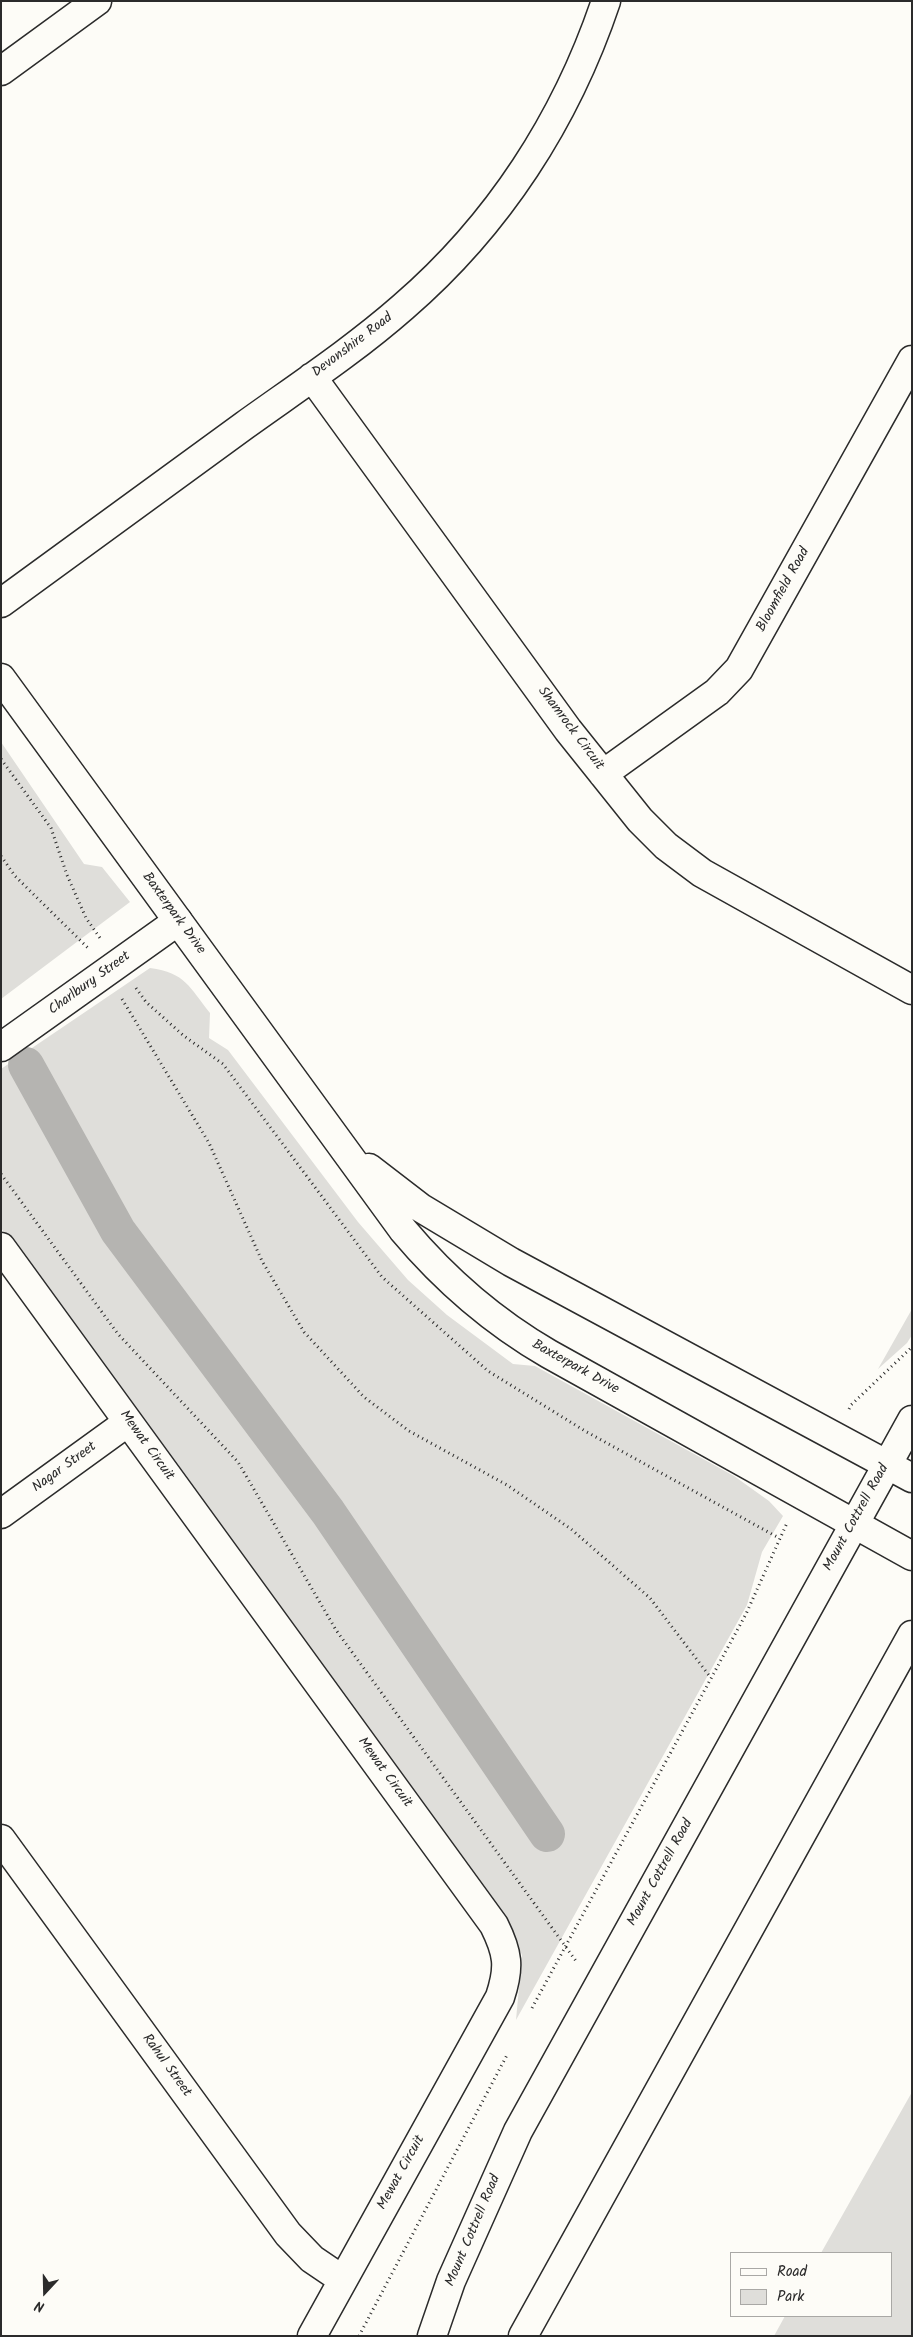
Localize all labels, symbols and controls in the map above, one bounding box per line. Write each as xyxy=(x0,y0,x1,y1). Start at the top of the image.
street label: Devonshire Road xyxy=(309,310,397,382)
street label: Bloomfield Road xyxy=(754,545,814,635)
street label: Shamrock Circuit xyxy=(533,684,607,774)
street label: Baxterpark Drive xyxy=(138,870,208,958)
street label: Charlbury Street xyxy=(46,949,134,1019)
street label: Baxterpark Drive xyxy=(528,1337,622,1399)
street label: Mewat Circuit xyxy=(115,1408,177,1484)
street label: Nagar Street xyxy=(30,1439,100,1497)
street label: Mount Cottrell Road xyxy=(821,1462,893,1574)
street label: Mewat Circuit xyxy=(353,1735,415,1811)
street label: Mount Cottrell Road xyxy=(625,1817,697,1929)
street label: Rahul Street xyxy=(138,2031,194,2101)
street label: Mewat Circuit xyxy=(375,2133,429,2213)
street label: Mount Cottrell Road xyxy=(443,2173,505,2289)
legend xyxy=(730,2252,893,2317)
text: Road xyxy=(777,2260,807,2284)
north arrow xyxy=(20,2267,70,2317)
text: Park xyxy=(777,2285,804,2309)
text: N xyxy=(32,2294,48,2318)

